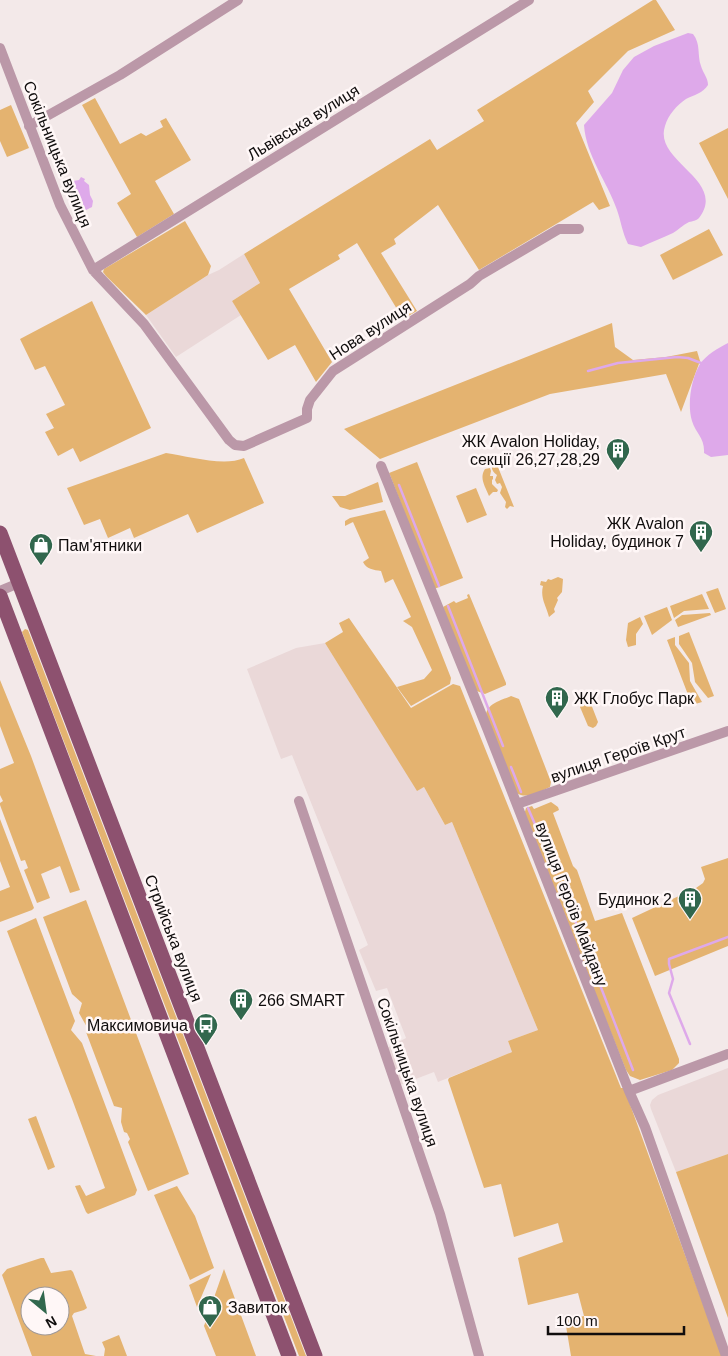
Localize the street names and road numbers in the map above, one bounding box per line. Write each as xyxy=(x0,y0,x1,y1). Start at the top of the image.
street label: Сокільницька вулиця xyxy=(20,78,95,230)
street label: Львівська вулиця xyxy=(244,81,362,164)
street label: Нова вулиця xyxy=(326,298,414,363)
street label: вулиця Героїв Крут xyxy=(549,723,688,786)
street label: вулиця Героїв Майдану xyxy=(532,820,611,989)
street label: Стрийська вулиця xyxy=(141,872,206,1004)
street label: Сокільницька вулиця xyxy=(374,995,441,1149)

